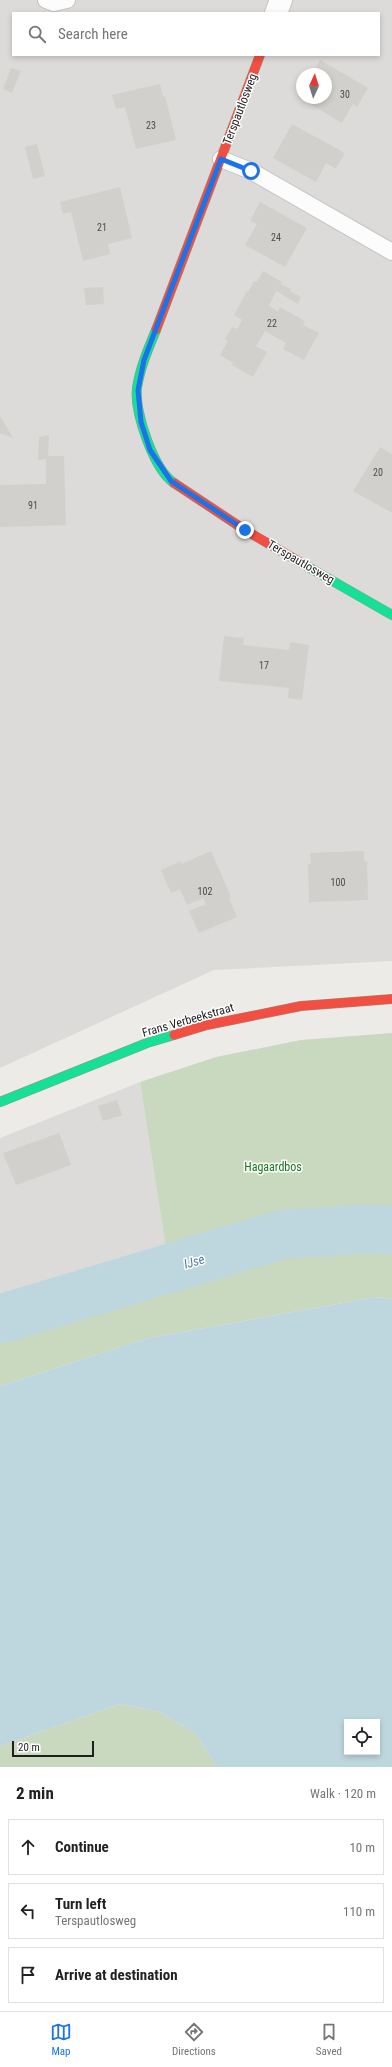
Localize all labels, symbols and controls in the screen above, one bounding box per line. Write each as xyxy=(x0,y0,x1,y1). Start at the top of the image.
search box xyxy=(12,12,380,56)
icon: search xyxy=(26,23,48,45)
text: Search here xyxy=(58,25,128,43)
north arrow xyxy=(296,68,332,104)
street label: Terspautlosweg xyxy=(220,71,260,147)
house number: 30 xyxy=(340,89,350,100)
house number: 23 xyxy=(146,120,156,131)
route start xyxy=(242,162,260,180)
house number: 21 xyxy=(97,222,107,233)
house number: 24 xyxy=(271,232,281,243)
house number: 22 xyxy=(267,318,277,329)
house number: 20 xyxy=(373,467,383,478)
house number: 91 xyxy=(28,500,38,511)
route end xyxy=(236,521,254,539)
street label: Terspautlosweg xyxy=(265,537,337,587)
house number: 17 xyxy=(259,660,269,671)
house number: 100 xyxy=(331,877,345,888)
house number: 102 xyxy=(198,886,212,897)
street label: Frans Verbeekstraat xyxy=(141,1000,236,1040)
park label: Hagaardbos xyxy=(244,1160,302,1174)
water label: IJse xyxy=(182,1251,206,1272)
map controls xyxy=(344,1719,380,1755)
button: locate xyxy=(344,1719,380,1755)
scale bar xyxy=(12,1739,94,1758)
text: 20 m xyxy=(18,1741,40,1754)
text: 2 min xyxy=(16,1783,54,1803)
text: Walk · 120 m xyxy=(310,1786,376,1801)
icon: ahead xyxy=(17,1836,39,1858)
text: Continue xyxy=(55,1838,109,1856)
text: 10 m xyxy=(349,1840,375,1855)
text: Turn left xyxy=(55,1895,106,1913)
icon: left xyxy=(17,1900,39,1922)
text: 110 m xyxy=(343,1904,375,1919)
text: Terspautlosweg xyxy=(55,1913,136,1928)
icon: arrive xyxy=(17,1964,39,1986)
text: Arrive at destination xyxy=(55,1966,178,1984)
tab: Map xyxy=(50,2021,72,2058)
tab: Directions xyxy=(172,2021,216,2058)
tab: Saved xyxy=(316,2021,342,2058)

